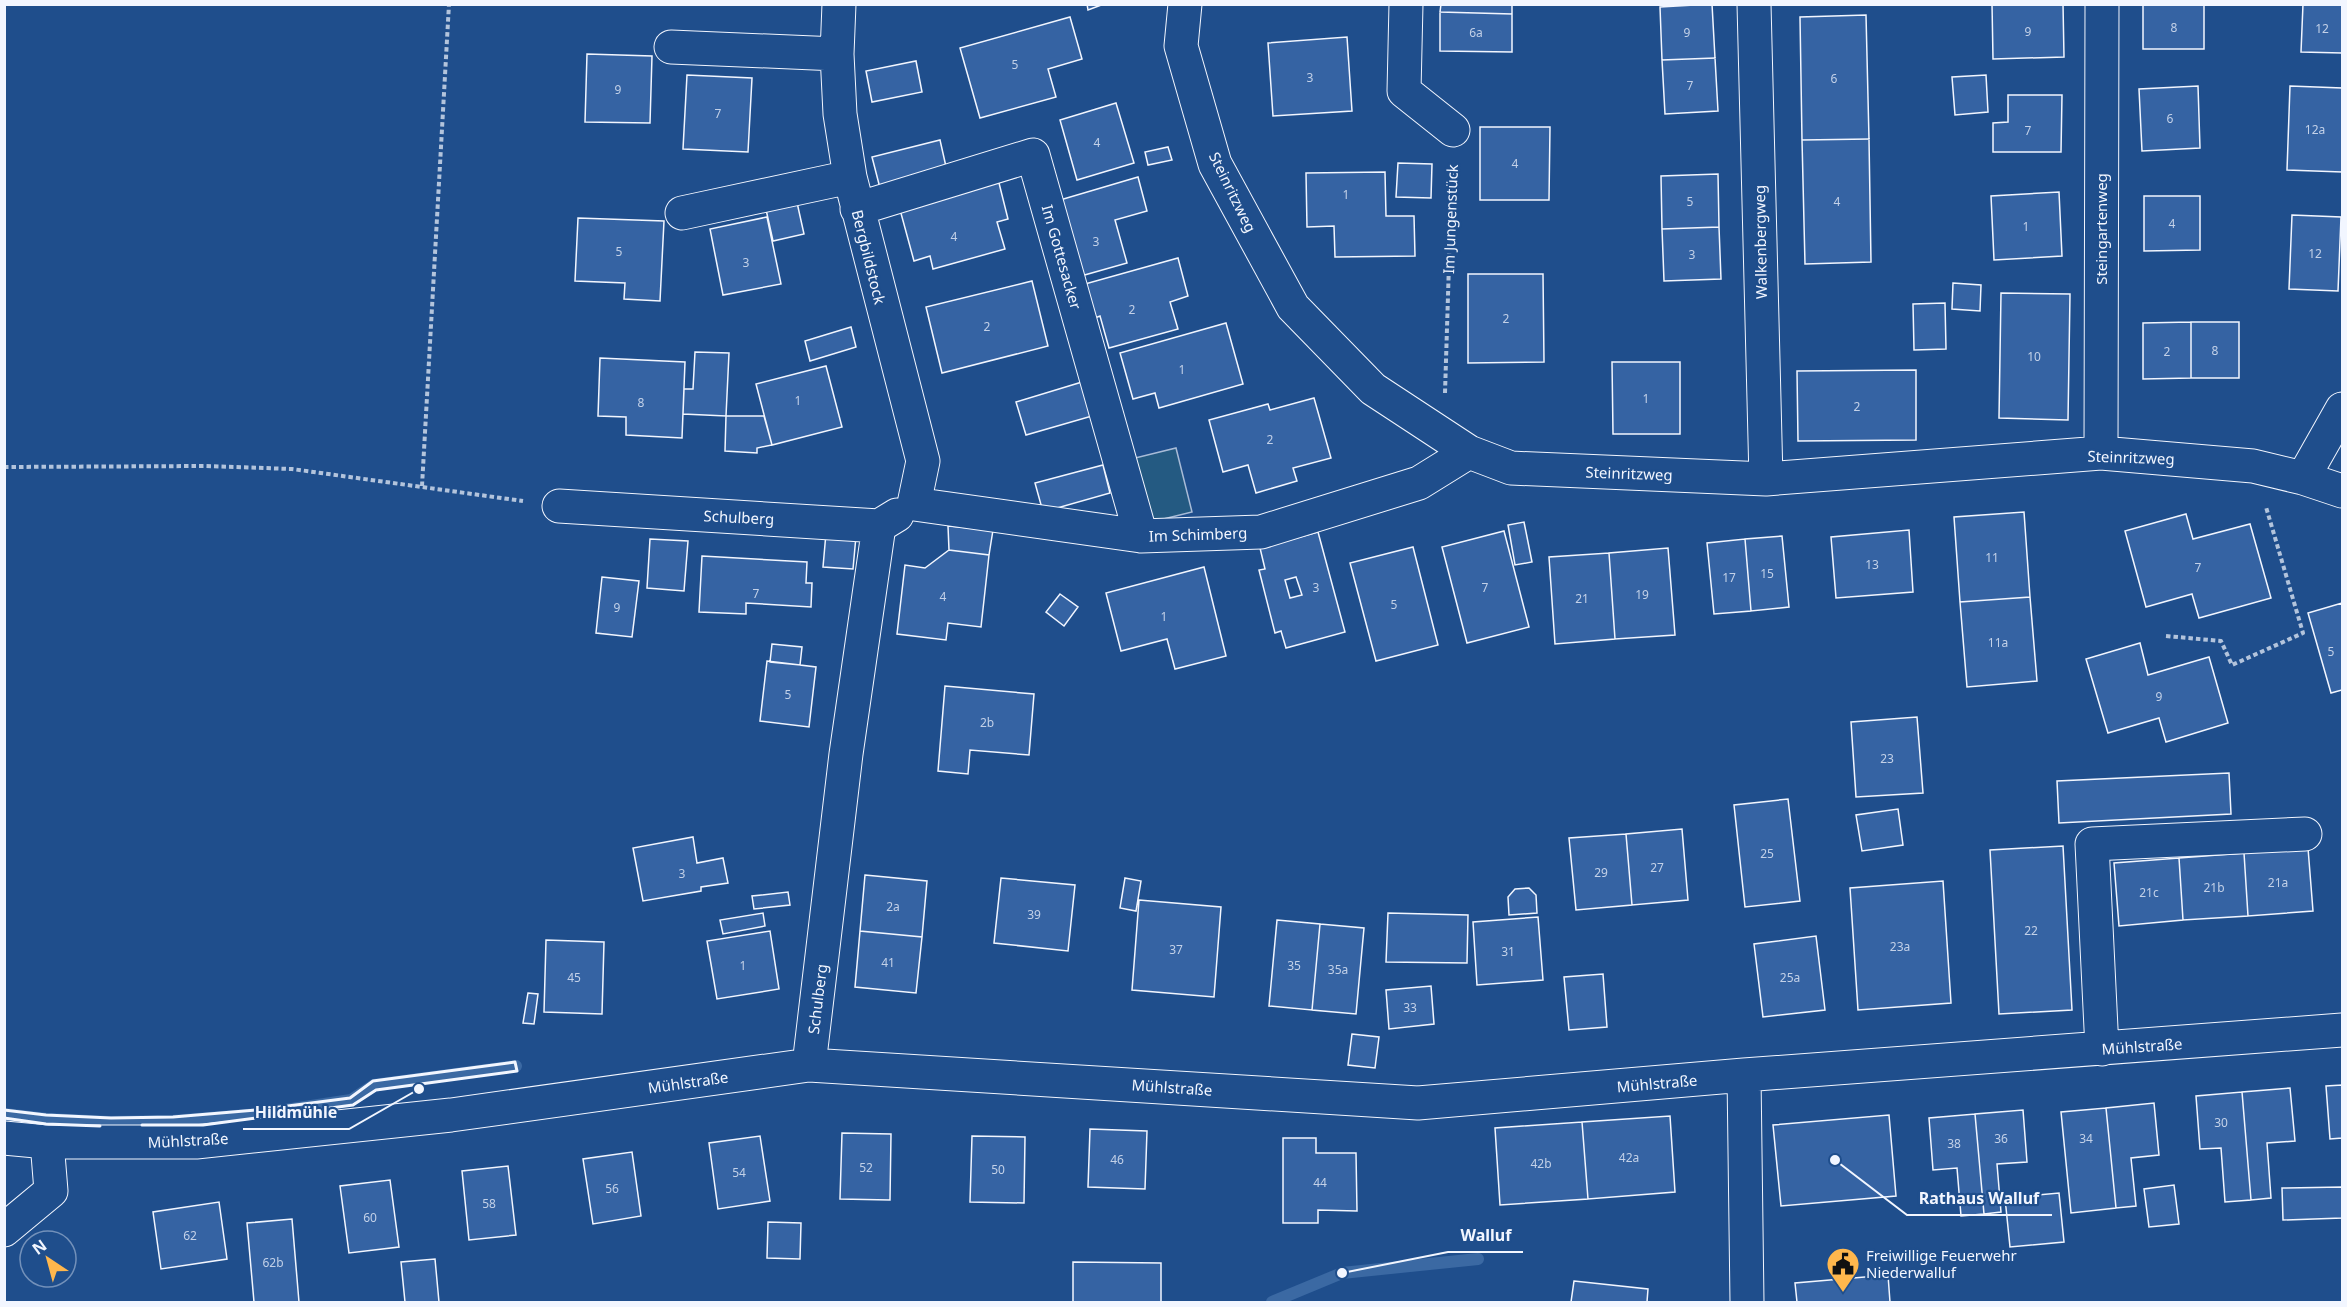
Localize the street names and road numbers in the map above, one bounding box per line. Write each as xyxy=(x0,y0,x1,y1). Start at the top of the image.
street label: Steinritzweg xyxy=(1205,148,1261,236)
street label: Im Jungenstück xyxy=(1438,164,1462,274)
street label: Steingartenweg xyxy=(2091,173,2111,285)
street label: Walkenbergweg xyxy=(1749,185,1771,299)
street label: Im Gottesacker xyxy=(1038,202,1086,312)
street label: Bergbildstock xyxy=(848,208,890,306)
street label: Steinritzweg xyxy=(2087,445,2175,469)
street label: Steinritzweg xyxy=(1585,461,1673,485)
street label: Schulberg xyxy=(703,505,775,529)
street label: Im Schimberg xyxy=(1148,522,1248,546)
street label: Schulberg xyxy=(803,963,831,1035)
street label: Mühlstraße xyxy=(2101,1033,2183,1059)
street label: Mühlstraße xyxy=(647,1066,729,1098)
street label: Mühlstraße xyxy=(1616,1070,1698,1096)
street label: Mühlstraße xyxy=(1131,1074,1213,1100)
street label: Mühlstraße xyxy=(147,1128,229,1152)

